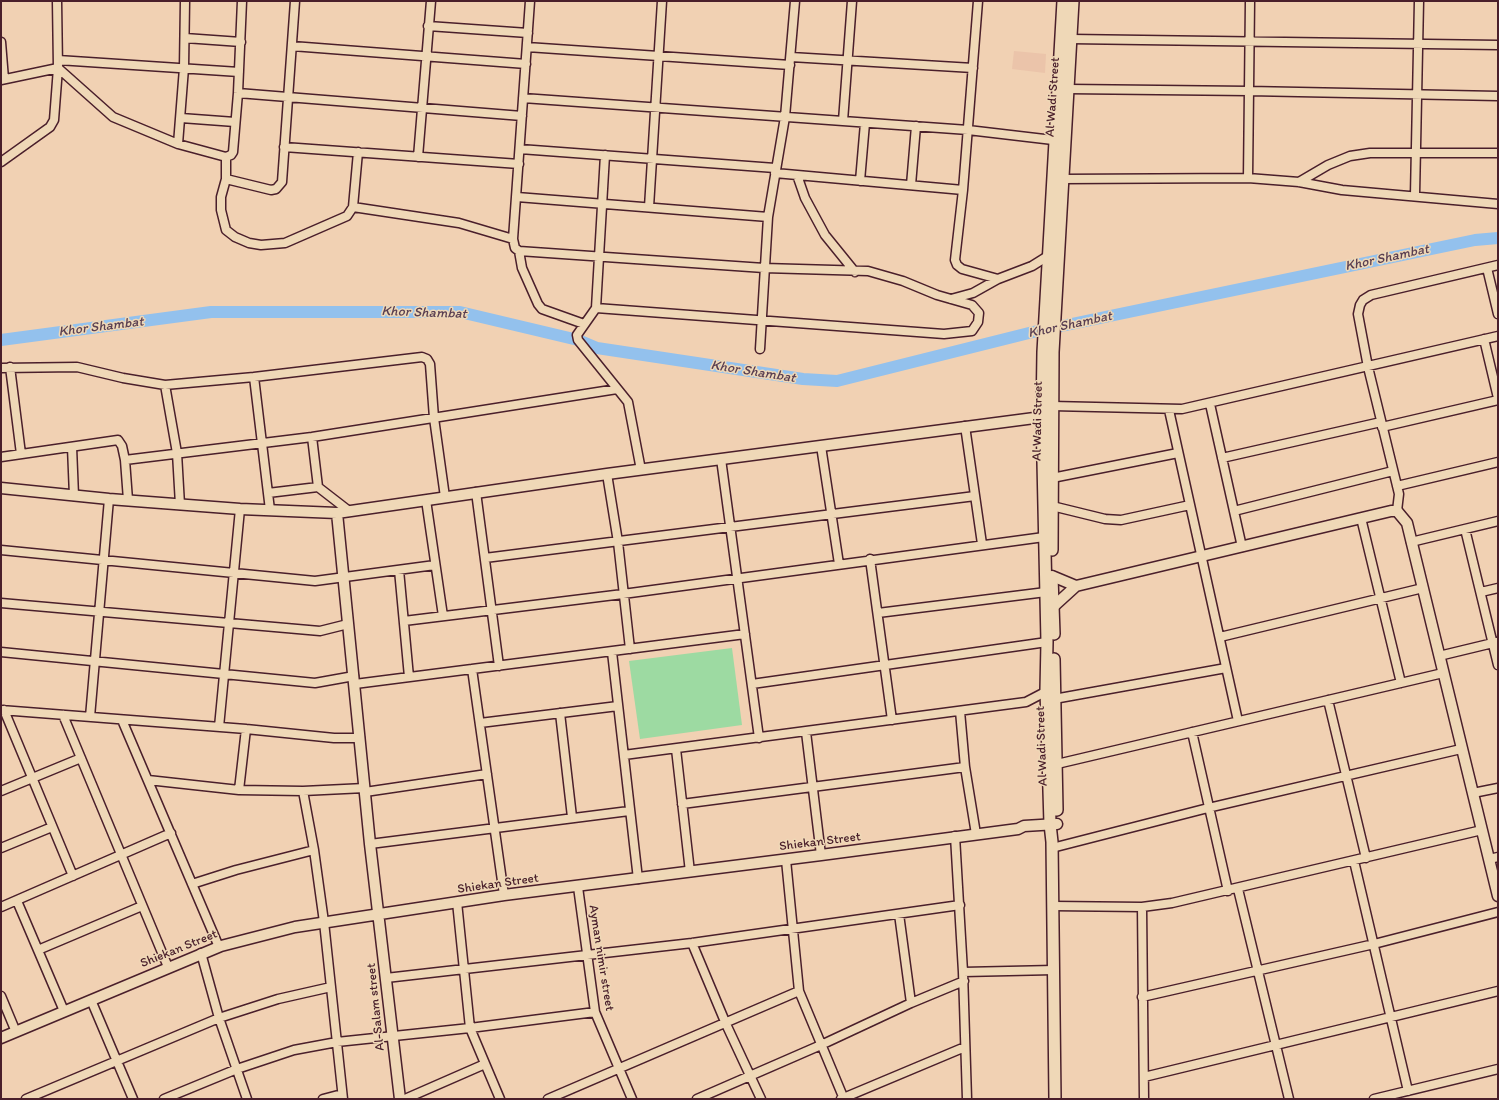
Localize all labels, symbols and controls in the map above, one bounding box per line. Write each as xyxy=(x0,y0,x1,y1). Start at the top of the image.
street label: Al Wadi Street xyxy=(1042,56,1064,138)
water label: Khor Shambat xyxy=(1343,241,1431,275)
water label: Khor Shambat xyxy=(381,303,467,323)
water label: Khor Shambat xyxy=(1026,308,1114,342)
water label: Khor Shambat xyxy=(58,313,144,341)
water label: Khor Shambat xyxy=(709,357,797,387)
street label: Al Wadi Street xyxy=(1030,381,1046,461)
street label: Al Wadi Street xyxy=(1033,706,1051,786)
street label: Shiekan Street xyxy=(778,829,862,855)
street label: Shiekan Street xyxy=(456,871,540,897)
street label: Ayman nimir street xyxy=(585,904,617,1012)
street label: Shiekan Street xyxy=(138,926,220,972)
street label: Al-Salam street xyxy=(364,962,388,1052)

